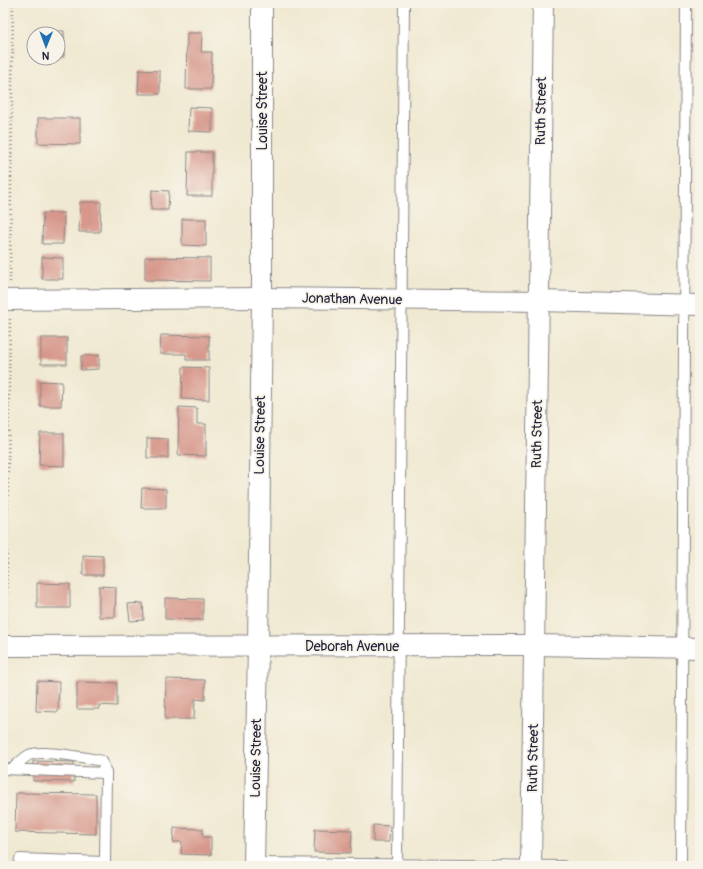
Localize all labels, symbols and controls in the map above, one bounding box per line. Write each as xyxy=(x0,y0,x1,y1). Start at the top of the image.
north arrow xyxy=(26,26,66,66)
text: N xyxy=(41,49,50,62)
street label: Louise Street xyxy=(254,71,271,151)
street label: Ruth Street xyxy=(532,76,550,145)
street label: Jonathan Avenue xyxy=(302,290,402,308)
street label: Louise Street xyxy=(251,395,269,475)
street label: Ruth Street xyxy=(528,399,546,468)
street label: Deborah Avenue xyxy=(305,638,399,655)
street label: Louise Street xyxy=(247,718,265,798)
street label: Ruth Street xyxy=(524,723,542,792)

